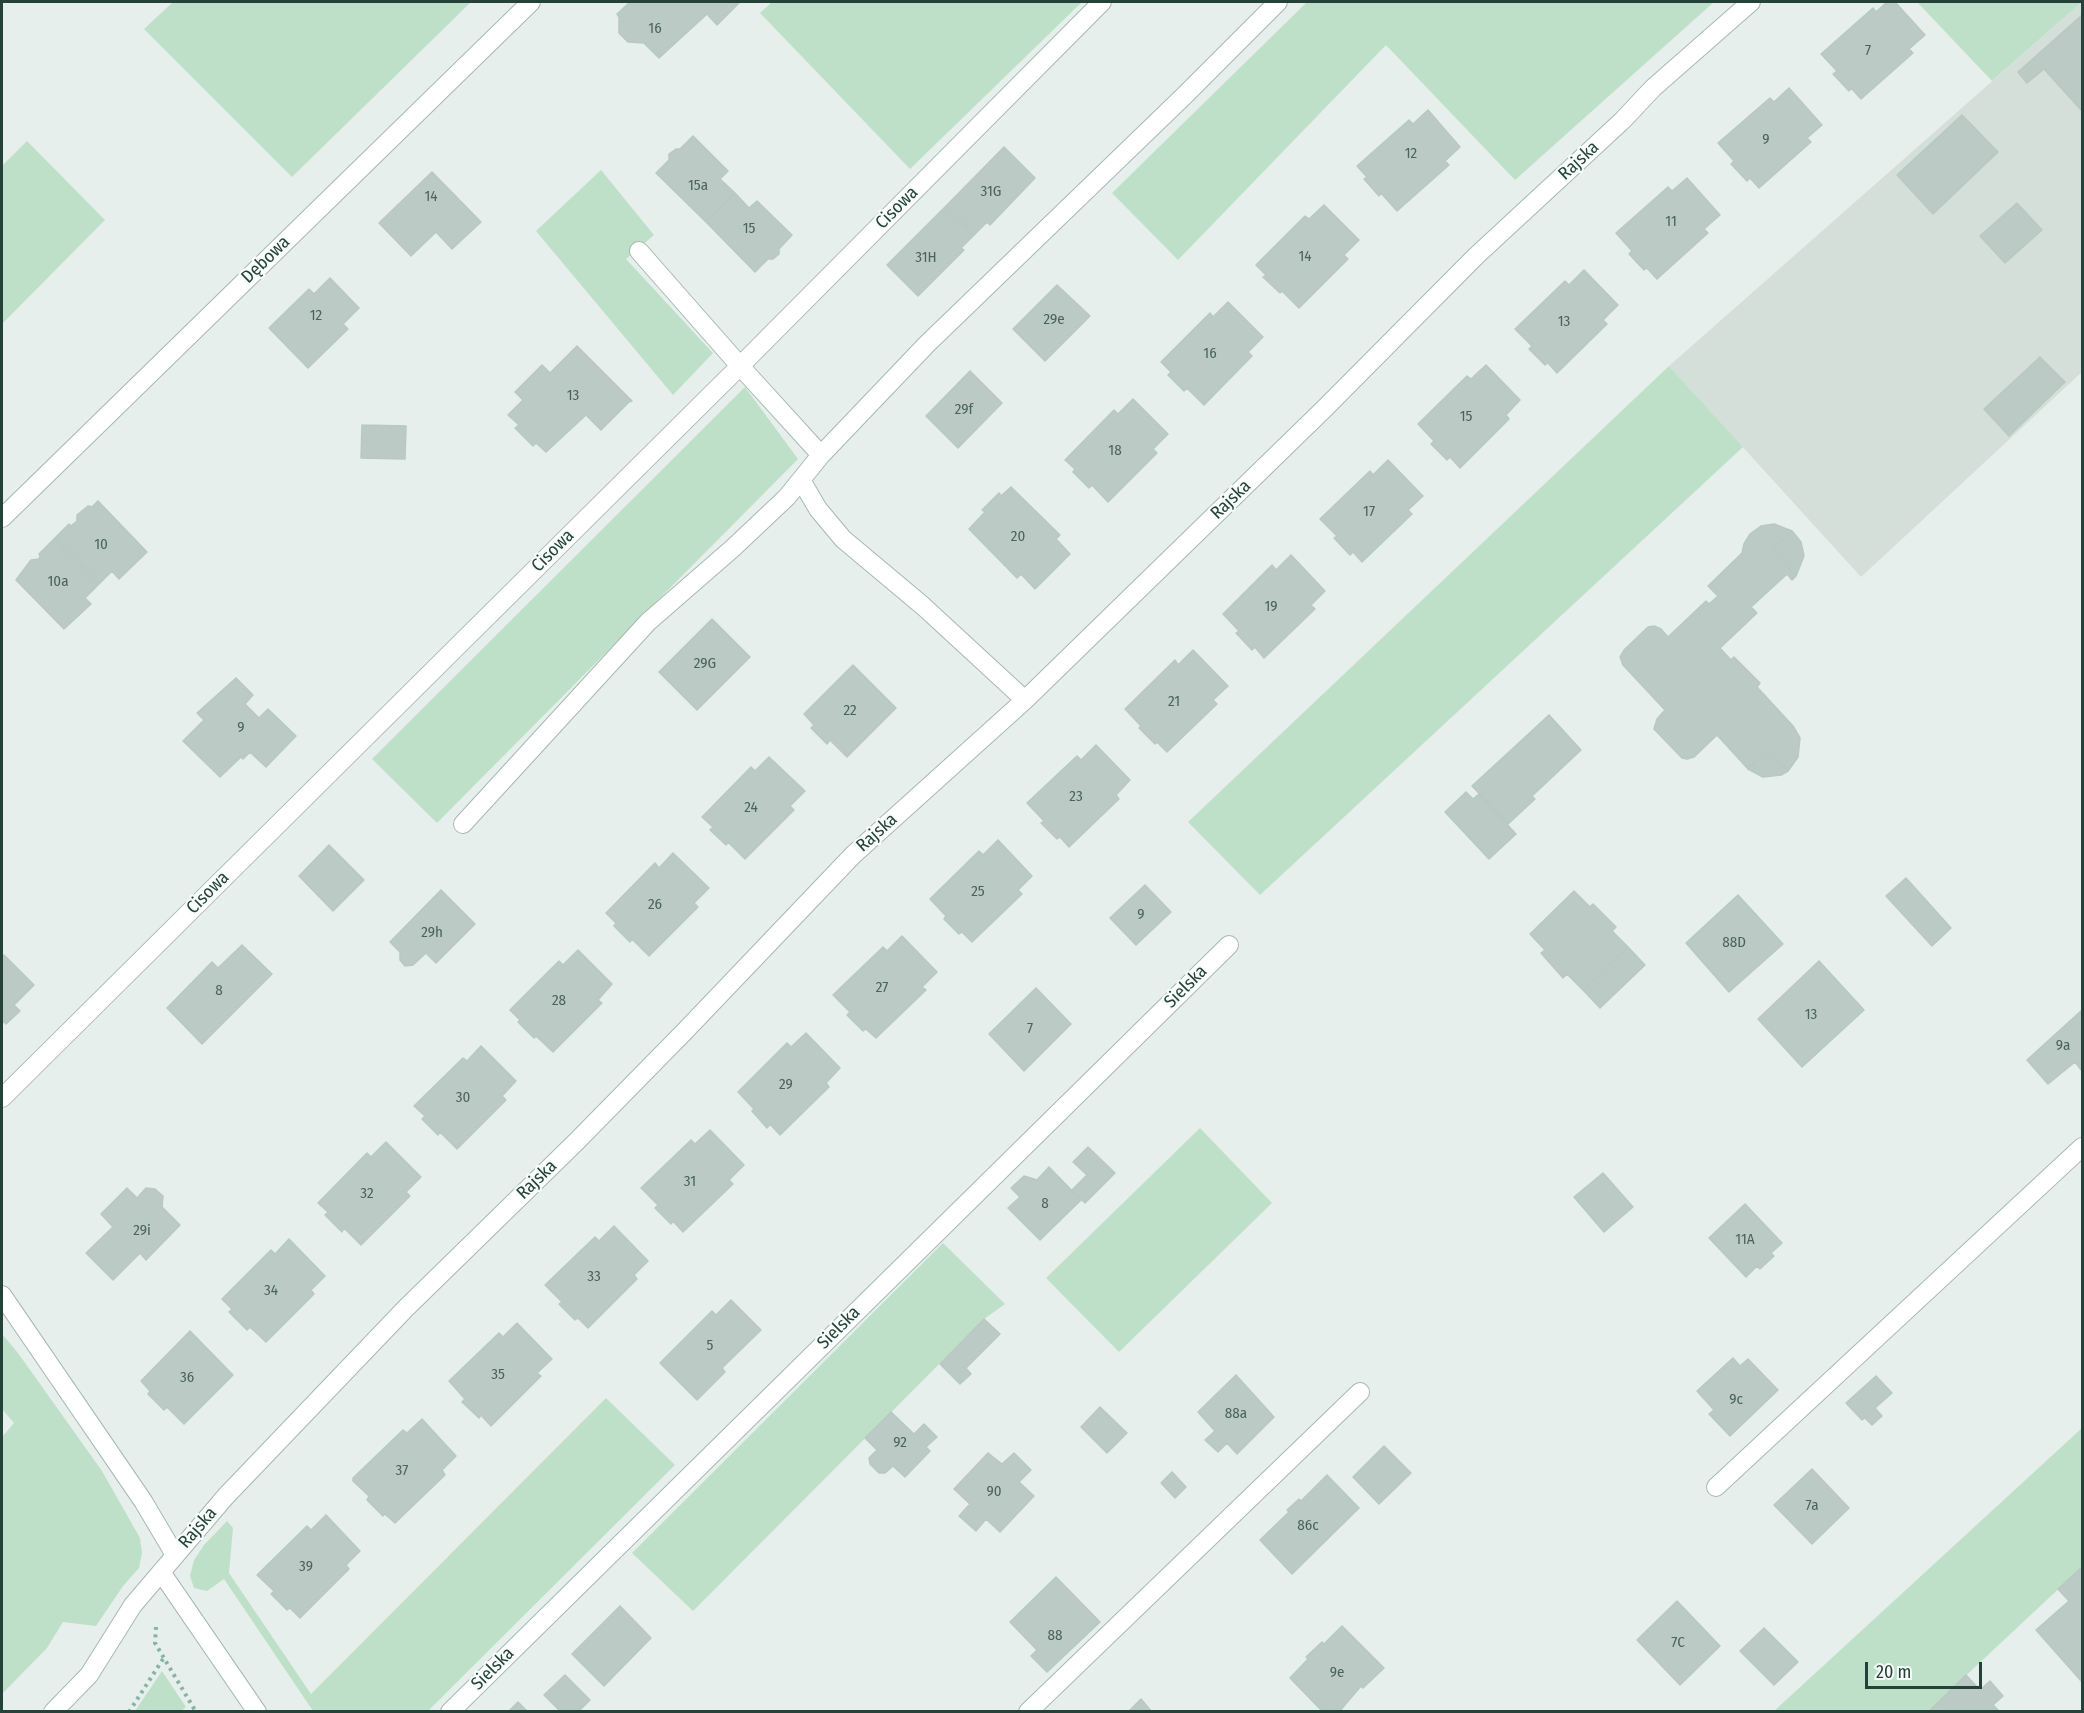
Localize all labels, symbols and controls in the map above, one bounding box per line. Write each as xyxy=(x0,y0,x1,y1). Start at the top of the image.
house number: 16 xyxy=(648,20,662,38)
house number: 7 xyxy=(1865,42,1871,60)
house number: 9 xyxy=(1762,131,1770,149)
street label: Rajska xyxy=(1554,137,1604,185)
house number: 12 xyxy=(1405,145,1417,163)
house number: 15a xyxy=(688,177,708,195)
street label: Cisowa xyxy=(871,182,923,234)
house number: 31G xyxy=(981,183,1001,201)
house number: 14 xyxy=(424,188,438,206)
house number: 11 xyxy=(1665,213,1677,231)
house number: 15 xyxy=(743,220,755,238)
street label: Dębowa xyxy=(237,232,295,288)
house number: 14 xyxy=(1298,248,1312,266)
house number: 31H xyxy=(915,249,937,267)
house number: 12 xyxy=(310,307,322,325)
house number: 29e xyxy=(1043,311,1065,329)
house number: 13 xyxy=(1558,313,1570,331)
house number: 16 xyxy=(1203,345,1217,363)
house number: 13 xyxy=(567,387,579,405)
house number: 29f xyxy=(955,401,973,419)
house number: 15 xyxy=(1460,408,1472,426)
house number: 18 xyxy=(1108,442,1122,460)
street label: Rajska xyxy=(1206,476,1256,524)
house number: 17 xyxy=(1363,503,1375,521)
street label: Cisowa xyxy=(527,525,579,577)
house number: 20 xyxy=(1011,528,1025,546)
house number: 10 xyxy=(94,536,108,554)
house number: 10a xyxy=(47,573,69,591)
house number: 19 xyxy=(1264,598,1278,616)
house number: 29G xyxy=(694,655,716,673)
house number: 21 xyxy=(1168,693,1180,711)
house number: 22 xyxy=(843,702,857,720)
house number: 9 xyxy=(237,719,245,737)
house number: 23 xyxy=(1069,788,1083,806)
house number: 24 xyxy=(744,799,758,817)
street label: Rajska xyxy=(852,809,902,857)
street label: Cisowa xyxy=(182,867,234,919)
house number: 25 xyxy=(971,883,985,901)
house number: 26 xyxy=(648,896,662,914)
house number: 9 xyxy=(1137,906,1145,924)
house number: 29h xyxy=(421,924,443,942)
house number: 88D xyxy=(1722,934,1746,952)
street label: Sielska xyxy=(1160,961,1212,1013)
house number: 27 xyxy=(876,979,888,997)
house number: 8 xyxy=(215,982,223,1000)
house number: 28 xyxy=(552,992,566,1010)
house number: 13 xyxy=(1805,1006,1817,1024)
house number: 7 xyxy=(1027,1020,1033,1038)
house number: 9a xyxy=(2056,1037,2070,1055)
house number: 29 xyxy=(779,1076,793,1094)
house number: 30 xyxy=(456,1089,470,1107)
street label: Rajska xyxy=(512,1156,562,1204)
house number: 31 xyxy=(684,1173,696,1191)
house number: 32 xyxy=(360,1185,374,1203)
house number: 8 xyxy=(1041,1195,1049,1213)
house number: 29i xyxy=(133,1222,151,1240)
house number: 11A xyxy=(1735,1231,1755,1249)
house number: 33 xyxy=(587,1268,601,1286)
house number: 34 xyxy=(264,1282,278,1300)
street label: Sielska xyxy=(813,1302,865,1354)
house number: 5 xyxy=(707,1337,713,1355)
house number: 35 xyxy=(491,1366,505,1384)
house number: 36 xyxy=(180,1369,194,1387)
house number: 9c xyxy=(1729,1391,1743,1409)
house number: 88a xyxy=(1225,1405,1247,1423)
house number: 92 xyxy=(893,1434,907,1452)
house number: 37 xyxy=(396,1462,408,1480)
house number: 90 xyxy=(986,1483,1002,1501)
house number: 7a xyxy=(1806,1497,1818,1515)
street label: Rajska xyxy=(174,1503,222,1553)
house number: 86c xyxy=(1297,1517,1319,1535)
house number: 39 xyxy=(299,1558,313,1576)
house number: 88 xyxy=(1048,1627,1062,1645)
house number: 7C xyxy=(1671,1634,1685,1652)
street label: Sielska xyxy=(467,1643,519,1695)
scale bar xyxy=(1868,1650,1985,1688)
text: 20 m xyxy=(1876,1661,1911,1683)
house number: 9e xyxy=(1330,1664,1344,1682)

